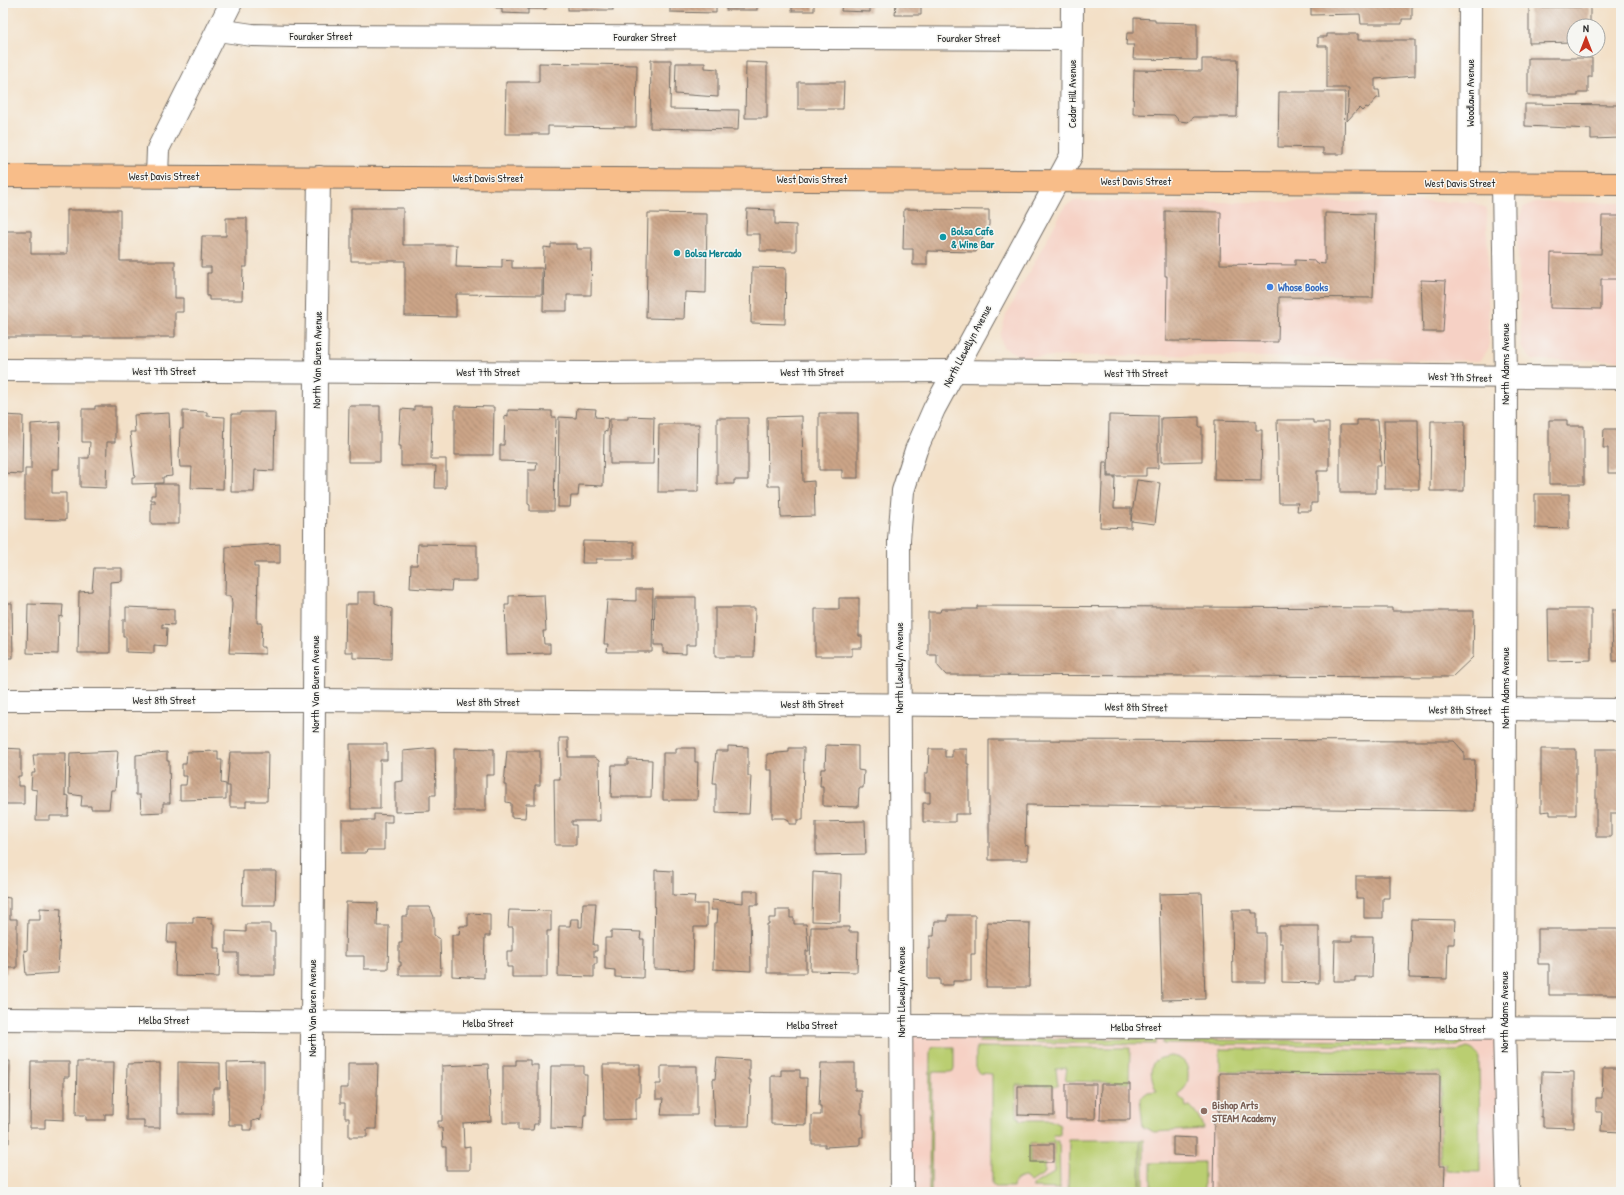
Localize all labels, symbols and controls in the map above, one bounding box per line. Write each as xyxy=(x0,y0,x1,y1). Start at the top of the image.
north arrow xyxy=(1566,18,1606,58)
text: N xyxy=(1583,21,1589,35)
street label: Fouraker Street xyxy=(289,29,353,43)
street label: Fouraker Street xyxy=(613,30,677,44)
street label: Fouraker Street xyxy=(937,31,1001,45)
street label: Cedar Hill Avenue xyxy=(1065,59,1079,128)
street label: Woodlawn Avenue xyxy=(1463,59,1477,127)
street label: West Davis Street xyxy=(129,169,199,183)
street label: West Davis Street xyxy=(453,171,523,185)
street label: West Davis Street xyxy=(777,172,847,186)
street label: West Davis Street xyxy=(1101,174,1171,188)
street label: West Davis Street xyxy=(1425,176,1495,190)
place label: Bolsa Cafe & Wine Bar xyxy=(951,224,995,251)
marker: Bolsa Cafe & Wine Bar xyxy=(938,232,948,242)
place label: Bolsa Mercado xyxy=(685,246,742,260)
marker: Bolsa Mercado xyxy=(672,248,682,258)
place label: Whose Books xyxy=(1278,280,1329,294)
marker: Whose Books xyxy=(1265,282,1275,292)
street label: North Llewellyn Avenue xyxy=(939,302,995,390)
street label: North Van Buren Avenue xyxy=(309,311,325,409)
street label: North Adams Avenue xyxy=(1498,323,1512,405)
street label: West 7th Street xyxy=(132,364,196,378)
street label: West 7th Street xyxy=(456,365,520,379)
street label: West 7th Street xyxy=(780,365,844,379)
street label: West 7th Street xyxy=(1104,366,1168,380)
street label: West 7th Street xyxy=(1428,369,1492,385)
street label: North Llewellyn Avenue xyxy=(892,622,906,714)
street label: North Van Buren Avenue xyxy=(308,635,322,733)
street label: North Adams Avenue xyxy=(1498,647,1512,729)
street label: West 8th Street xyxy=(132,693,196,707)
street label: West 8th Street xyxy=(456,695,520,709)
street label: West 8th Street xyxy=(780,697,844,711)
street label: West 8th Street xyxy=(1104,699,1168,715)
street label: West 8th Street xyxy=(1428,702,1492,718)
street label: North Llewellyn Avenue xyxy=(894,946,908,1038)
street label: North Van Buren Avenue xyxy=(305,959,319,1057)
street label: North Adams Avenue xyxy=(1497,971,1511,1053)
street label: Melba Street xyxy=(139,1013,190,1027)
street label: Melba Street xyxy=(463,1016,514,1030)
street label: Melba Street xyxy=(787,1018,838,1032)
street label: Melba Street xyxy=(1111,1020,1162,1034)
street label: Melba Street xyxy=(1435,1022,1486,1036)
place label: Bishop Arts STEAM Academy xyxy=(1212,1098,1277,1126)
marker: Bishop Arts STEAM Academy xyxy=(1199,1106,1209,1116)

